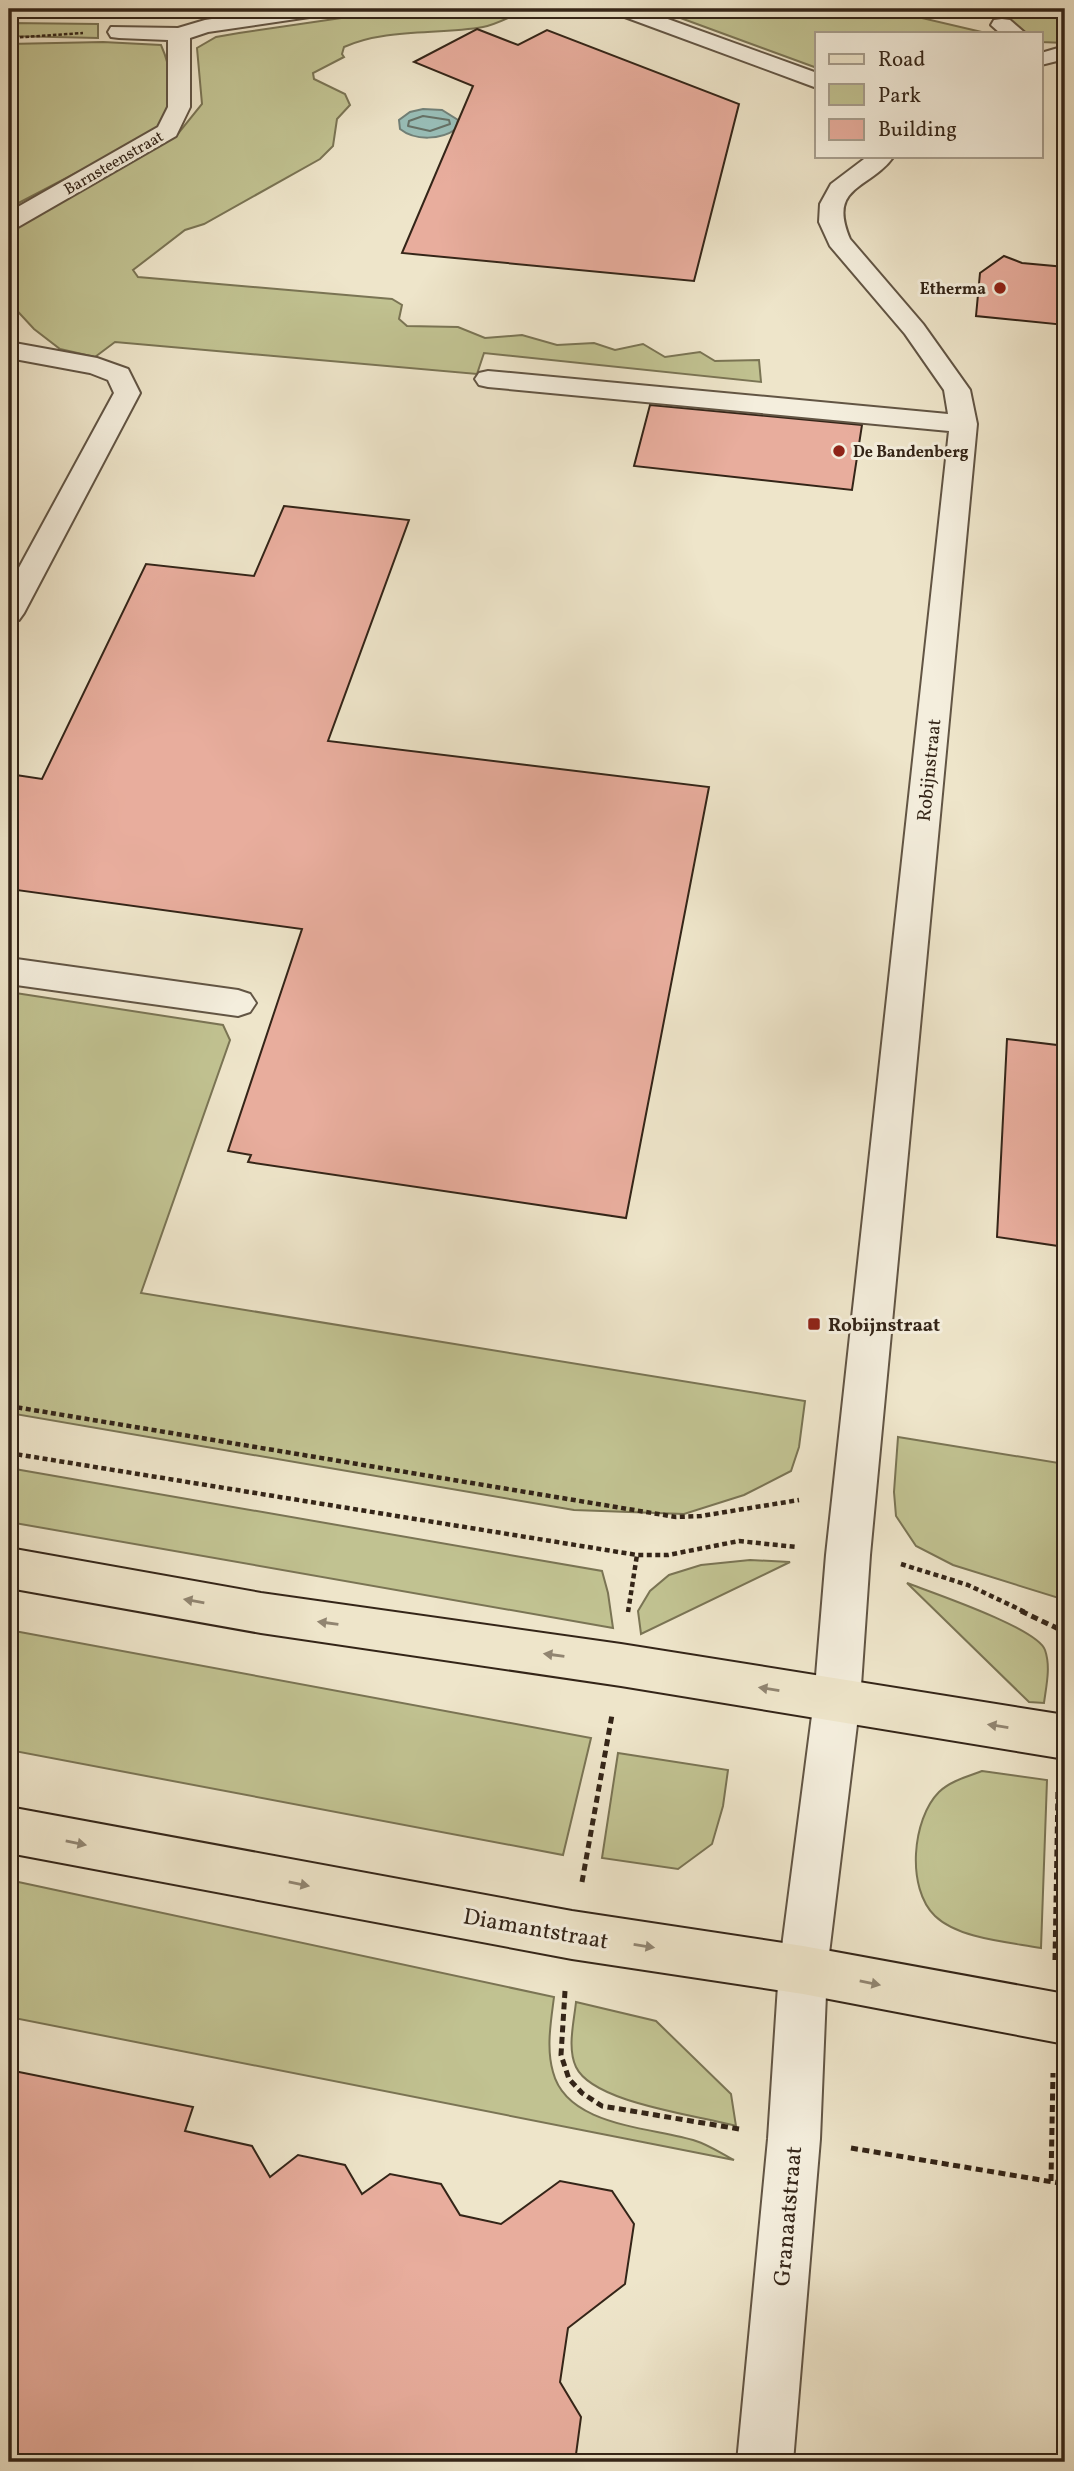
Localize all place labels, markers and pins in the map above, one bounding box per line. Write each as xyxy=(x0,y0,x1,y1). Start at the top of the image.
place label: Etherma xyxy=(920,279,986,301)
marker: Etherma xyxy=(992,280,1008,296)
place label: De Bandenberg xyxy=(853,442,969,464)
marker: De Bandenberg xyxy=(831,443,847,459)
place label: Robijnstraat xyxy=(828,1313,940,1339)
marker: Robijnstraat xyxy=(806,1316,822,1332)

